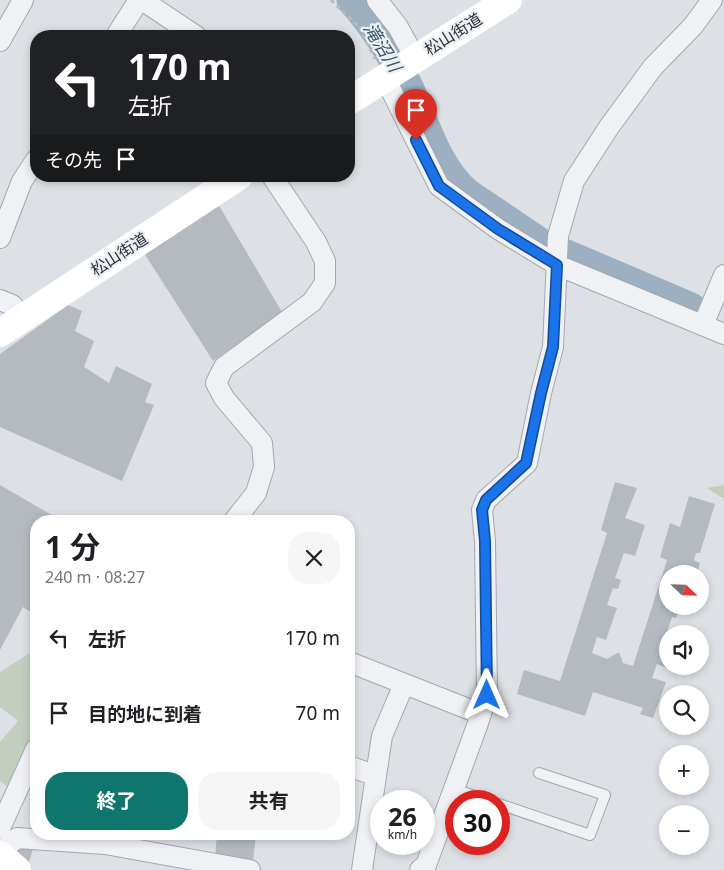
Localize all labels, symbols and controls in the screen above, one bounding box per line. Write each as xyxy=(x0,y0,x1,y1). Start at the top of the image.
street label: 松山街道 xyxy=(420,8,486,60)
water label: 滝沼川 xyxy=(359,18,409,78)
text: 170 m xyxy=(128,43,231,90)
icon: left xyxy=(45,50,110,115)
pin xyxy=(395,89,437,140)
text: 左折 xyxy=(128,90,172,120)
icon: arrive xyxy=(402,96,430,124)
icon: arrive xyxy=(112,145,140,173)
text: その先 xyxy=(45,147,102,173)
street label: 松山街道 xyxy=(86,227,152,281)
text: 1 分 xyxy=(45,526,100,567)
button: close xyxy=(288,532,340,584)
north arrow xyxy=(659,565,709,615)
map controls xyxy=(659,565,709,855)
text: 240 m · 08:27 xyxy=(45,566,145,588)
icon: left xyxy=(45,624,73,652)
text: 170 m xyxy=(285,625,340,651)
button: sound xyxy=(659,625,709,675)
text: 左折 xyxy=(88,626,126,652)
position arrow xyxy=(460,668,512,720)
button: search xyxy=(659,685,709,735)
icon: arrive xyxy=(45,699,73,727)
text: 70 m xyxy=(296,700,340,726)
text: 目的地に到着 xyxy=(88,701,202,727)
button: + xyxy=(659,745,709,795)
button: 終了 xyxy=(45,772,188,830)
button: 共有 xyxy=(198,772,340,830)
speed limit sign: 30 xyxy=(445,790,510,855)
text: 26 xyxy=(388,799,417,833)
button: − xyxy=(659,805,709,855)
text: km/h xyxy=(388,826,417,843)

